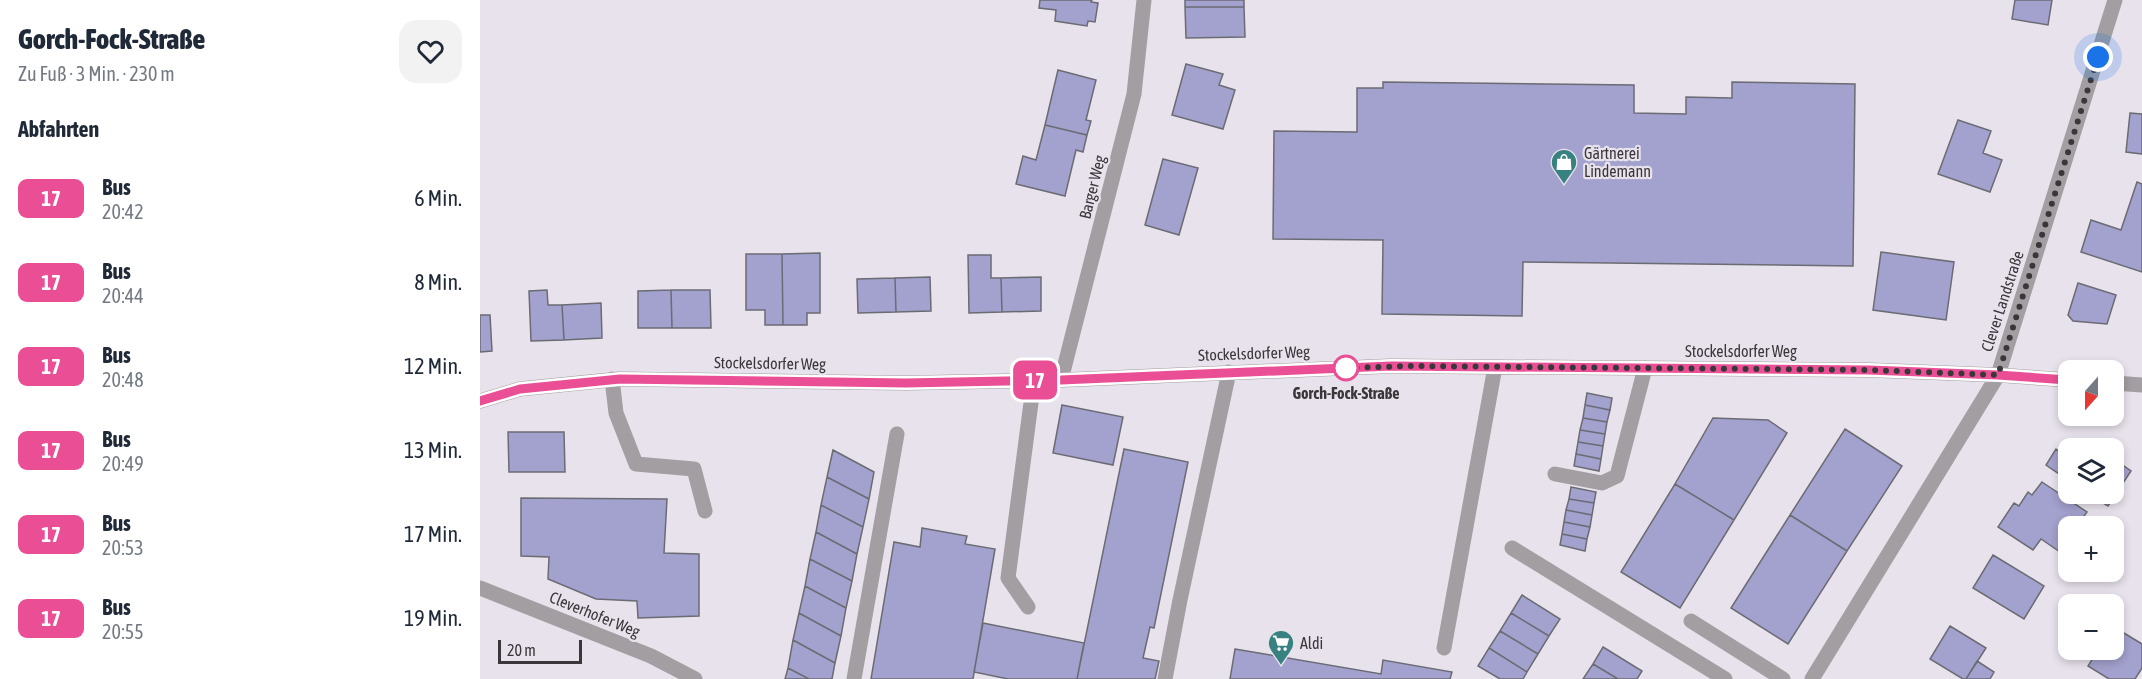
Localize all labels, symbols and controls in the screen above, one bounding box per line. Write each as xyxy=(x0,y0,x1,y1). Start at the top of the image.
button: heart xyxy=(399,20,462,83)
text: Gorch-Fock-Straße xyxy=(18,23,205,55)
your location xyxy=(2083,42,2113,72)
text: Zu Fuß · 3 Min. · 230 m xyxy=(18,62,175,85)
text: Abfahrten xyxy=(18,116,99,142)
place label: Gärtnerei Lindemann xyxy=(1584,144,1651,180)
shop icon: Gärtnerei Lindemann xyxy=(1549,147,1579,185)
street label: Barger Weg xyxy=(1075,153,1110,221)
text: Bus xyxy=(102,174,131,200)
text: 6 Min. xyxy=(414,185,462,211)
text: 17 xyxy=(41,186,61,210)
text: 20:42 xyxy=(102,200,144,223)
street label: Clever Landstraße xyxy=(1977,248,2027,354)
text: Bus xyxy=(102,258,131,284)
text: 8 Min. xyxy=(414,269,462,295)
text: 17 xyxy=(41,270,61,294)
text: 20:44 xyxy=(102,284,144,307)
text: Bus xyxy=(102,342,131,368)
street label: Stockelsdorfer Weg xyxy=(1198,342,1310,365)
street label: Stockelsdorfer Weg xyxy=(1685,342,1797,361)
text: 12 Min. xyxy=(404,353,462,379)
street label: Stockelsdorfer Weg xyxy=(714,353,826,374)
text: 17 xyxy=(41,354,61,378)
marker: Gorch-Fock-Straße xyxy=(1333,355,1359,381)
line badge: 17 xyxy=(1008,360,1062,400)
north arrow xyxy=(2058,360,2124,426)
map controls xyxy=(2058,360,2124,660)
text: 20:48 xyxy=(102,368,144,391)
text: 17 xyxy=(1025,368,1045,392)
place label: Gorch-Fock-Straße xyxy=(1293,384,1399,402)
text: Bus xyxy=(102,426,131,452)
text: 13 Min. xyxy=(404,437,462,463)
text: 17 xyxy=(41,438,61,462)
button: layers xyxy=(2058,438,2124,504)
text: 20:49 xyxy=(102,452,144,475)
text: Bus xyxy=(102,510,131,536)
button: + xyxy=(2058,516,2124,582)
text: 17 Min. xyxy=(404,521,462,547)
text: 17 xyxy=(41,522,61,546)
text: 20:53 xyxy=(102,536,144,559)
street label: Cleverhofer Weg xyxy=(547,588,643,641)
text: Bus xyxy=(102,594,131,620)
button: − xyxy=(2058,594,2124,660)
text: 19 Min. xyxy=(404,605,462,631)
text: 17 xyxy=(41,606,61,630)
text: 20:55 xyxy=(102,620,144,643)
supermarket icon: Aldi xyxy=(1266,628,1296,666)
place label: Aldi xyxy=(1300,634,1323,652)
scale bar xyxy=(498,637,582,664)
text: 20 m xyxy=(507,641,536,659)

